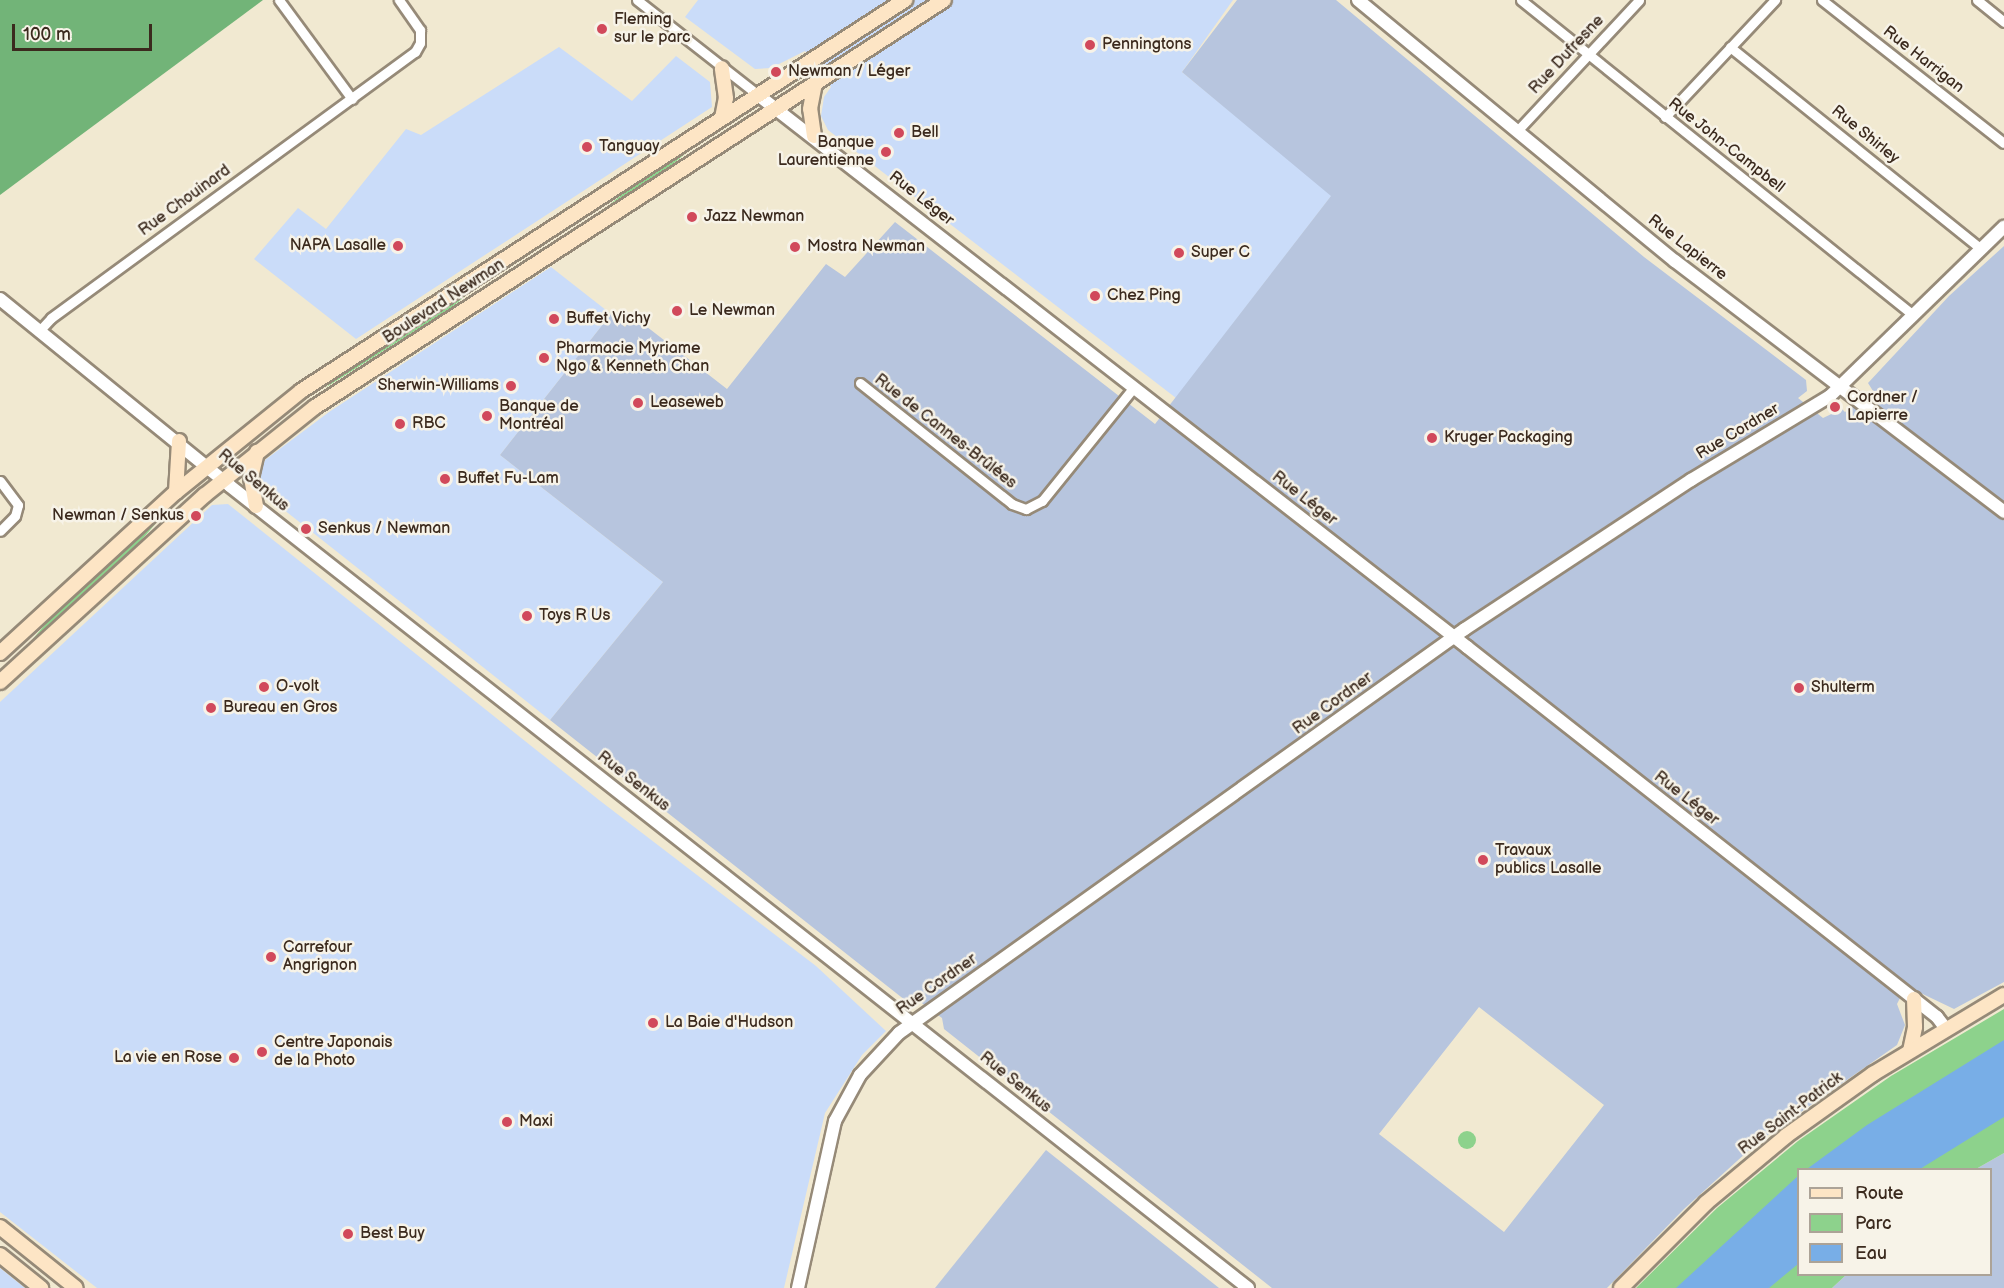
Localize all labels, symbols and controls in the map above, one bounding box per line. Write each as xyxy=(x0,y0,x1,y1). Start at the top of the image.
place label: Fleming sur le parc xyxy=(614,10,690,48)
scale bar xyxy=(15,12,154,50)
street label: Rue Dufresne xyxy=(1526,12,1608,98)
marker: Fleming sur le parc xyxy=(595,22,609,36)
street label: Rue Harrigan xyxy=(1879,22,1967,98)
text: 100 m xyxy=(23,24,71,45)
place label: Penningtons xyxy=(1102,35,1191,55)
marker: Penningtons xyxy=(1083,38,1097,52)
place label: Newman / Léger xyxy=(788,62,910,82)
marker: Newman / Léger xyxy=(769,65,783,79)
street label: Rue John-Campbell xyxy=(1664,94,1788,198)
street label: Rue Shirley xyxy=(1827,102,1903,168)
place label: Bell xyxy=(911,123,939,143)
marker: Bell xyxy=(892,126,906,140)
place label: Banque Laurentienne xyxy=(778,133,874,171)
place label: Tanguay xyxy=(599,137,659,157)
marker: Tanguay xyxy=(580,140,594,154)
marker: Banque Laurentienne xyxy=(879,145,893,159)
street label: Rue Chouinard xyxy=(135,161,235,241)
street label: Rue Léger xyxy=(885,168,957,230)
place label: Jazz Newman xyxy=(704,207,804,227)
marker: Jazz Newman xyxy=(685,210,699,224)
street label: Rue Lapierre xyxy=(1644,211,1730,285)
place label: NAPA Lasalle xyxy=(290,236,386,256)
place label: Mostra Newman xyxy=(807,237,925,257)
marker: NAPA Lasalle xyxy=(391,239,405,253)
marker: Mostra Newman xyxy=(788,240,802,254)
place label: Super C xyxy=(1191,243,1250,263)
marker: Super C xyxy=(1172,246,1186,260)
street label: Boulevard Newman xyxy=(380,256,508,348)
place label: Chez Ping xyxy=(1107,286,1181,306)
marker: Chez Ping xyxy=(1088,289,1102,303)
place label: Le Newman xyxy=(689,301,775,321)
marker: Le Newman xyxy=(670,304,684,318)
place label: Buffet Vichy xyxy=(566,309,651,329)
marker: Buffet Vichy xyxy=(547,312,561,326)
place label: Pharmacie Myriame Ngo & Kenneth Chan xyxy=(556,339,709,377)
marker: Pharmacie Myriame Ngo & Kenneth Chan xyxy=(537,351,551,365)
street label: Rue de Cannes-Brûlées xyxy=(870,371,1020,493)
place label: Sherwin-Williams xyxy=(378,376,499,396)
marker: Sherwin-Williams xyxy=(504,379,518,393)
place label: Cordner / Lapierre xyxy=(1847,388,1918,426)
place label: Leaseweb xyxy=(650,393,724,413)
marker: Leaseweb xyxy=(631,396,645,410)
place label: Banque de Montréal xyxy=(499,397,579,435)
street label: Rue Cordner xyxy=(1693,400,1783,464)
marker: Cordner / Lapierre xyxy=(1828,400,1842,414)
marker: Banque de Montréal xyxy=(480,409,494,423)
place label: RBC xyxy=(412,414,446,434)
marker: RBC xyxy=(393,417,407,431)
place label: Kruger Packaging xyxy=(1444,428,1573,448)
marker: Kruger Packaging xyxy=(1425,431,1439,445)
street label: Rue Senkus xyxy=(214,446,292,516)
street label: Rue Léger xyxy=(1268,468,1340,530)
place label: Buffet Fu-Lam xyxy=(457,469,559,489)
marker: Buffet Fu-Lam xyxy=(438,472,452,486)
place label: Newman / Senkus xyxy=(52,506,184,526)
marker: Newman / Senkus xyxy=(189,509,203,523)
place label: Senkus / Newman xyxy=(318,519,450,539)
marker: Senkus / Newman xyxy=(299,522,313,536)
place label: Toys R Us xyxy=(539,606,610,626)
marker: Toys R Us xyxy=(520,609,534,623)
street label: Rue Cordner xyxy=(1290,669,1376,739)
place label: O-volt xyxy=(276,677,319,697)
place label: Shulterm xyxy=(1811,678,1875,698)
marker: O-volt xyxy=(257,680,271,694)
marker: Shulterm xyxy=(1792,681,1806,695)
place label: Bureau en Gros xyxy=(223,698,337,718)
marker: Bureau en Gros xyxy=(204,701,218,715)
street label: Rue Senkus xyxy=(593,748,673,816)
street label: Rue Léger xyxy=(1650,768,1722,830)
place label: Travaux publics Lasalle xyxy=(1495,841,1601,879)
marker: Travaux publics Lasalle xyxy=(1476,853,1490,867)
place label: Carrefour Angrignon xyxy=(283,938,357,976)
marker: Carrefour Angrignon xyxy=(264,950,278,964)
street label: Rue Cordner xyxy=(893,950,981,1020)
place label: La Baie d'Hudson xyxy=(665,1013,793,1033)
marker: La Baie d'Hudson xyxy=(646,1016,660,1030)
place label: Centre Japonais de la Photo xyxy=(274,1033,393,1071)
marker: Centre Japonais de la Photo xyxy=(255,1045,269,1059)
place label: La vie en Rose xyxy=(114,1048,222,1068)
street label: Rue Senkus xyxy=(975,1048,1055,1118)
marker: La vie en Rose xyxy=(227,1051,241,1065)
street label: Rue Saint-Patrick xyxy=(1735,1069,1847,1159)
place label: Maxi xyxy=(519,1112,553,1132)
marker: Maxi xyxy=(500,1115,514,1129)
legend xyxy=(1797,1168,1992,1276)
text: Route xyxy=(1855,1183,1904,1204)
text: Parc xyxy=(1855,1213,1892,1234)
place label: Best Buy xyxy=(360,1224,425,1244)
marker: Best Buy xyxy=(341,1227,355,1241)
text: Eau xyxy=(1855,1243,1887,1264)

